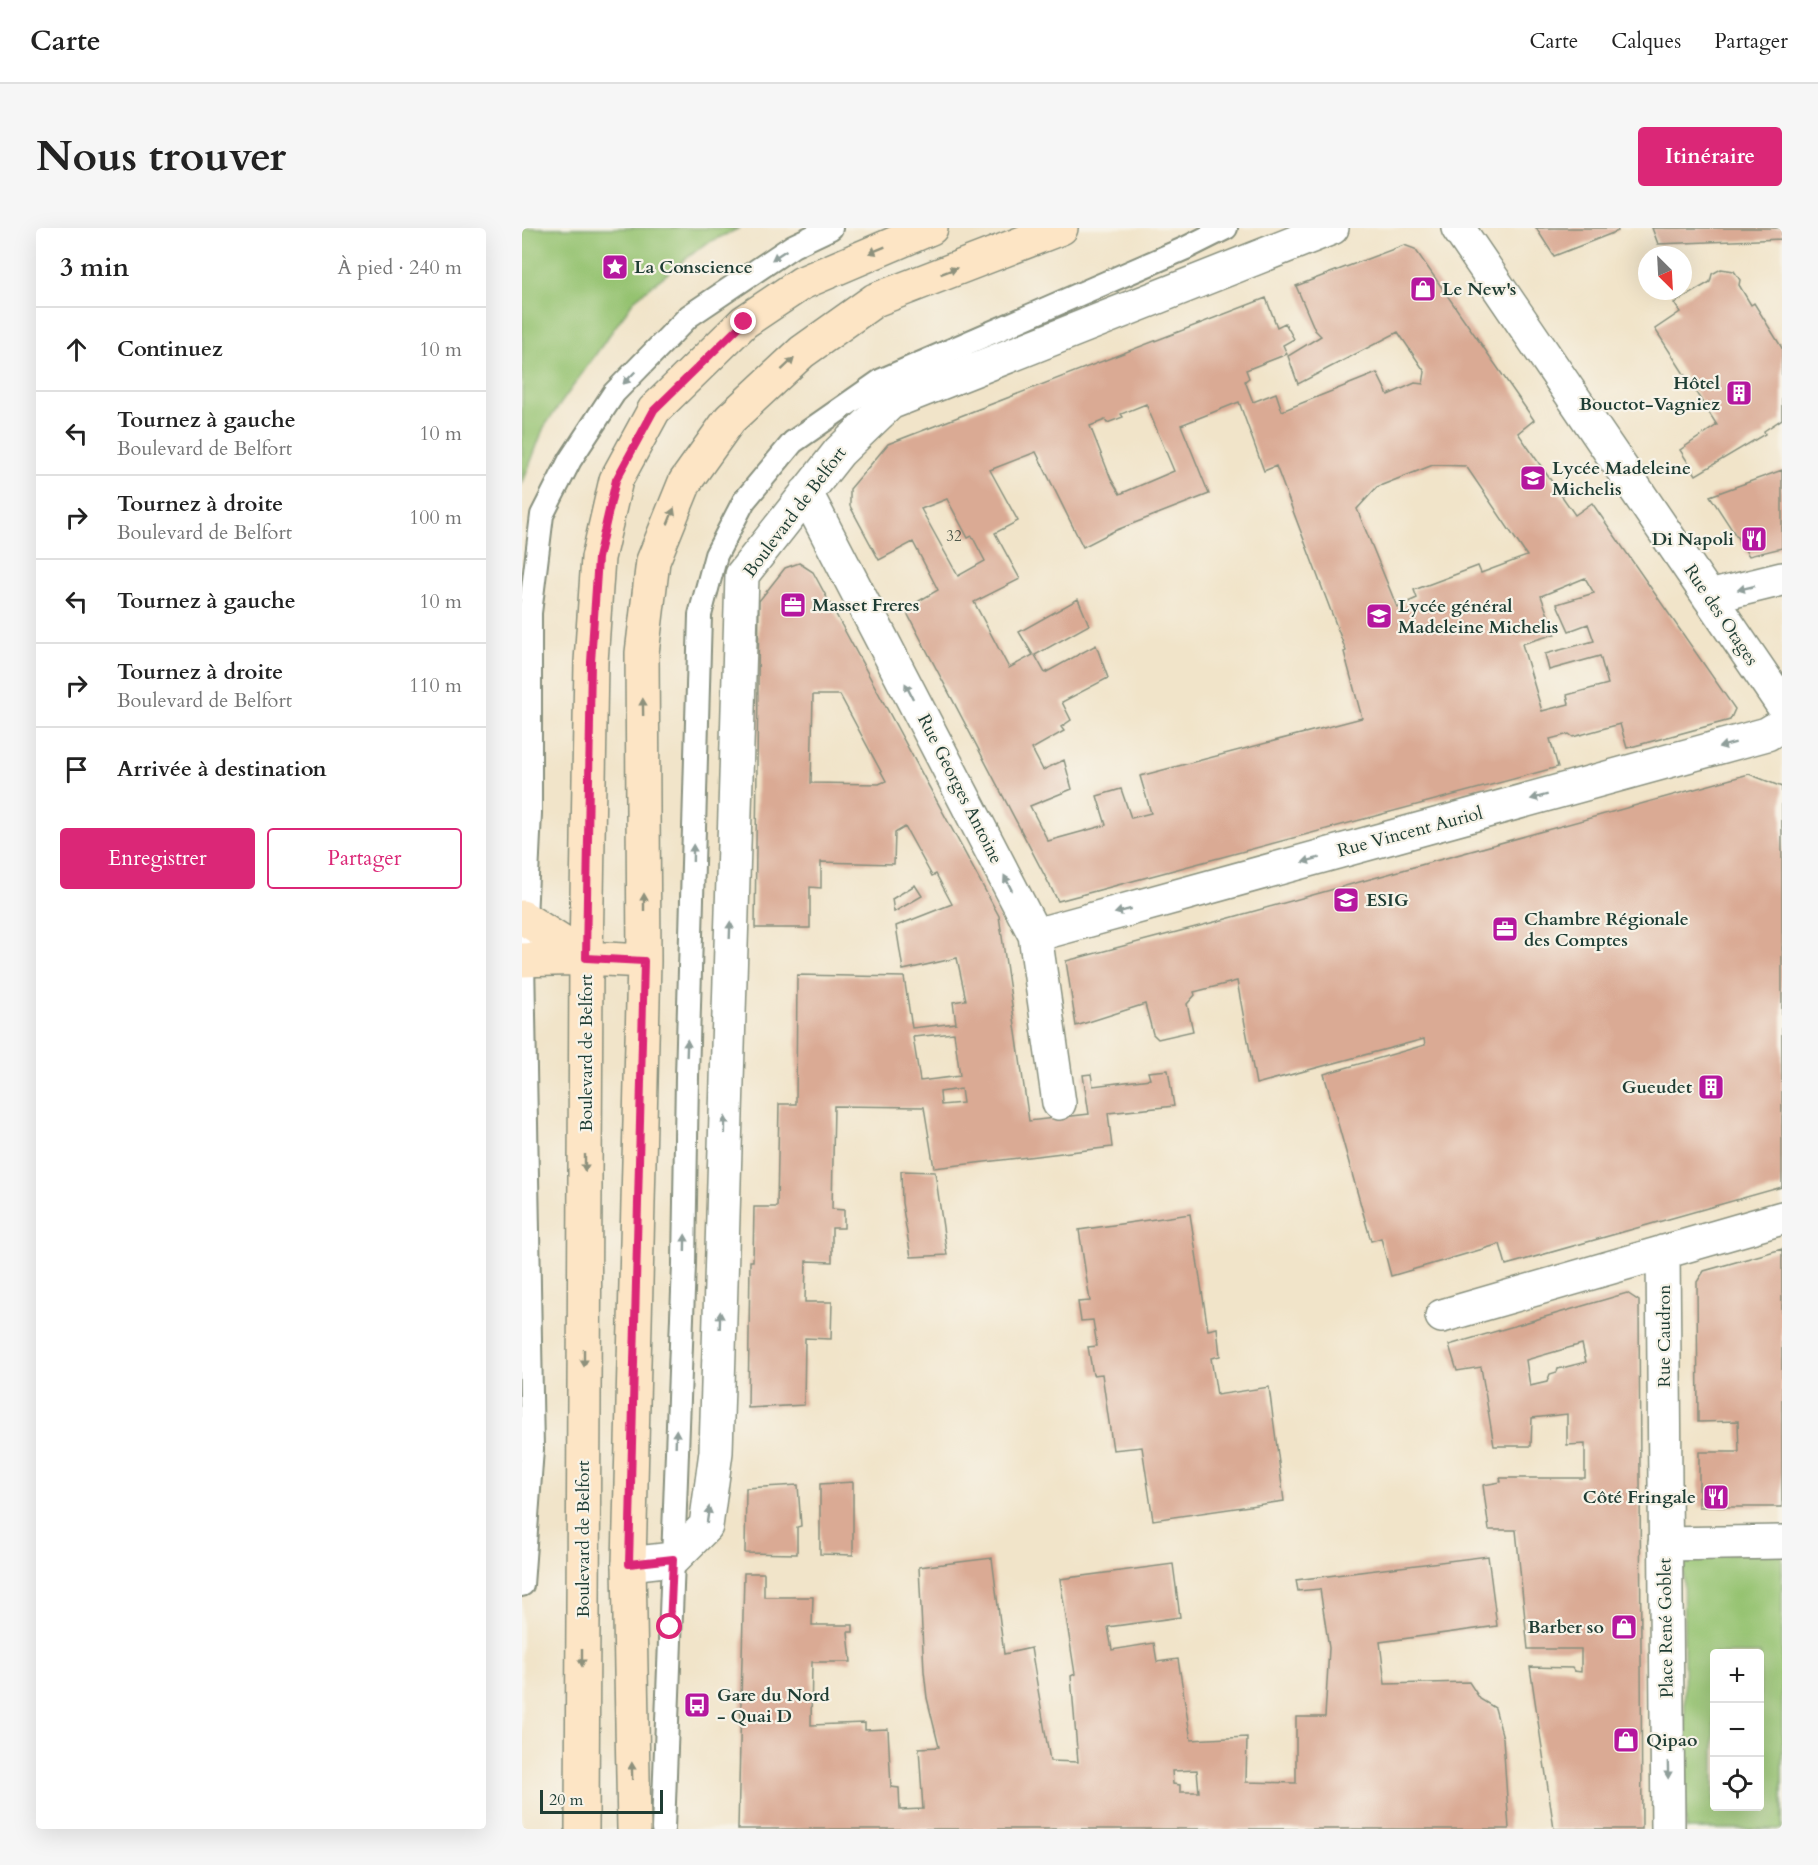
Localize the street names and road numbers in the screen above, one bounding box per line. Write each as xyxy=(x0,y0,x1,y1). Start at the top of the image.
street label: Boulevard de Belfort xyxy=(738,441,853,582)
street label: Rue des Otages xyxy=(1678,559,1764,671)
street label: Rue Georges Antoine xyxy=(911,710,1009,868)
street label: Rue Vincent Auriol xyxy=(1334,800,1486,863)
street label: Boulevard de Belfort xyxy=(574,974,599,1132)
street label: Rue Caudron xyxy=(1652,1284,1677,1387)
street label: Boulevard de Belfort xyxy=(571,1460,596,1618)
street label: Place René Goblet xyxy=(1652,1557,1680,1698)

